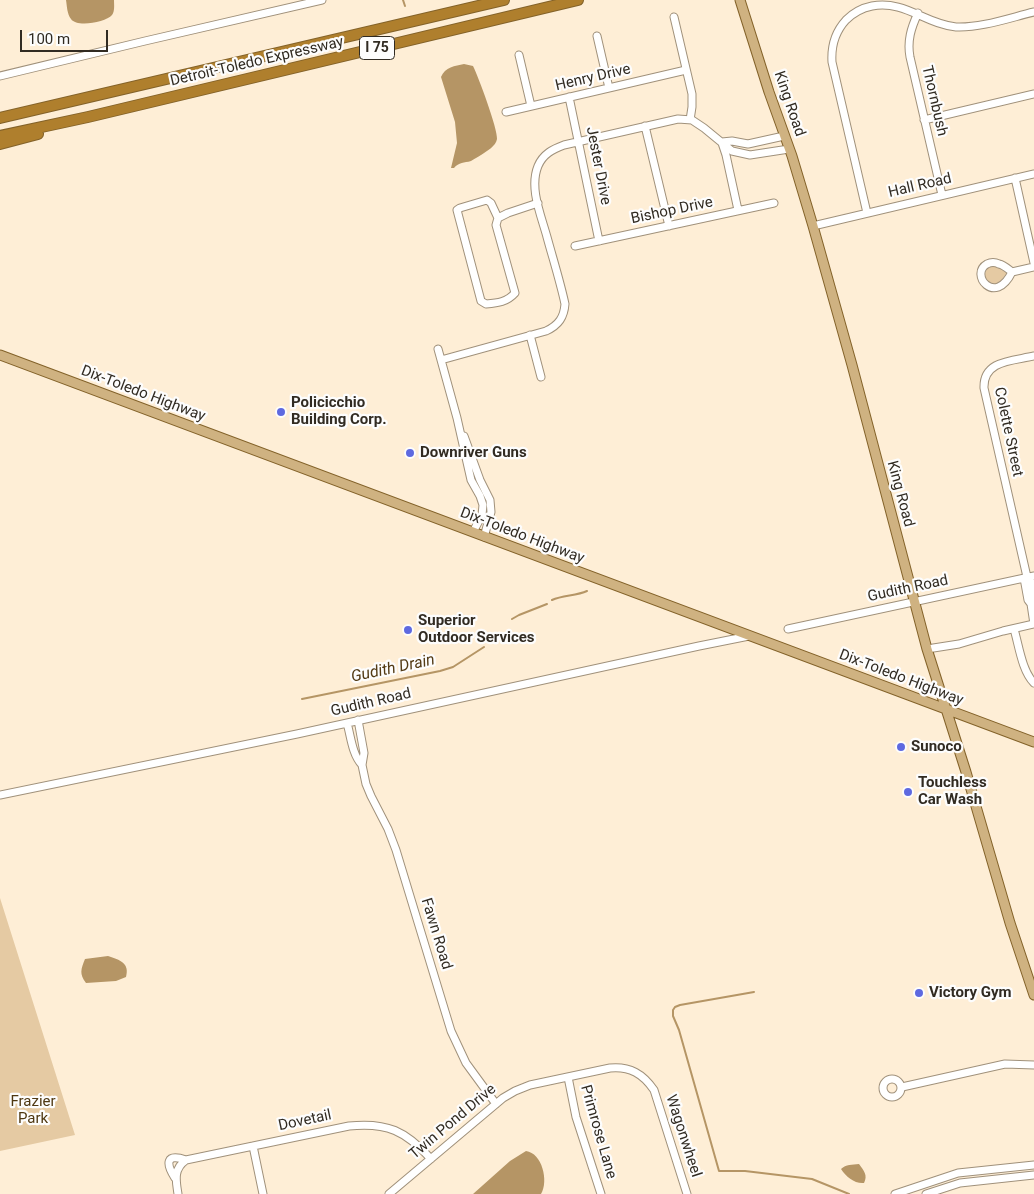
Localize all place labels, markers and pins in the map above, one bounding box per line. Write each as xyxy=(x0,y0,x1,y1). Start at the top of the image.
place label: Policicchio Building Corp. xyxy=(291,394,387,429)
marker: Policicchio Building Corp. xyxy=(275,406,287,418)
place label: Downriver Guns xyxy=(420,444,527,462)
marker: Downriver Guns xyxy=(404,447,416,459)
place label: Superior Outdoor Services xyxy=(418,612,535,647)
marker: Superior Outdoor Services xyxy=(402,624,414,636)
place label: Sunoco xyxy=(911,738,962,756)
marker: Sunoco xyxy=(895,741,907,753)
place label: Touchless Car Wash xyxy=(918,774,987,809)
marker: Touchless Car Wash xyxy=(902,786,914,798)
place label: Victory Gym xyxy=(929,984,1012,1002)
marker: Victory Gym xyxy=(913,987,925,999)

